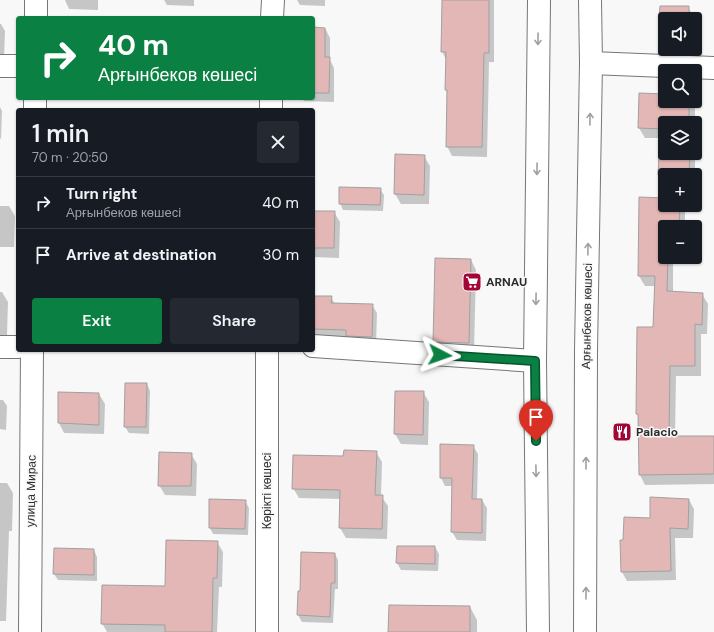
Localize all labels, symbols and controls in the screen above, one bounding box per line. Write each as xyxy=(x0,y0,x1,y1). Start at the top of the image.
map controls xyxy=(658,12,702,264)
button: sound xyxy=(658,12,702,56)
text: 40 m xyxy=(98,27,169,64)
icon: right xyxy=(32,32,84,84)
one-way arrow xyxy=(534,32,542,45)
text: Арғынбеков көшесі xyxy=(98,63,257,87)
button: search xyxy=(658,64,702,108)
one-way arrow xyxy=(586,113,594,126)
button: layers xyxy=(658,116,702,160)
text: 1 min xyxy=(32,118,89,149)
button: close xyxy=(257,121,299,163)
text: 70 m · 20:50 xyxy=(32,149,108,166)
one-way arrow xyxy=(533,162,541,175)
button: + xyxy=(658,168,702,212)
text: Turn right xyxy=(66,184,137,204)
icon: right xyxy=(32,192,54,214)
text: 40 m xyxy=(262,193,299,213)
text: Арғынбеков көшесі xyxy=(66,204,181,221)
button: − xyxy=(658,220,702,264)
one-way arrow xyxy=(584,243,592,256)
icon: arrive xyxy=(32,244,54,266)
text: Arrive at destination xyxy=(66,245,217,265)
text: 30 m xyxy=(263,245,299,265)
street label: Арғынбеков көшесі xyxy=(578,263,596,369)
supermarket icon: ARNAU xyxy=(461,271,483,293)
place label: ARNAU xyxy=(486,274,527,290)
one-way arrow xyxy=(532,292,540,305)
button: Exit xyxy=(32,298,162,344)
button: Share xyxy=(170,298,299,344)
position arrow xyxy=(419,334,461,376)
pin xyxy=(519,400,553,441)
icon: arrive xyxy=(525,406,547,428)
restaurant icon: Palacio xyxy=(611,421,633,443)
place label: Palacio xyxy=(636,424,678,440)
street label: Көрікті көшесі xyxy=(259,453,275,529)
street label: улица Мирас xyxy=(22,455,40,527)
one-way arrow xyxy=(582,457,590,470)
one-way arrow xyxy=(533,464,540,477)
one-way arrow xyxy=(582,587,589,600)

